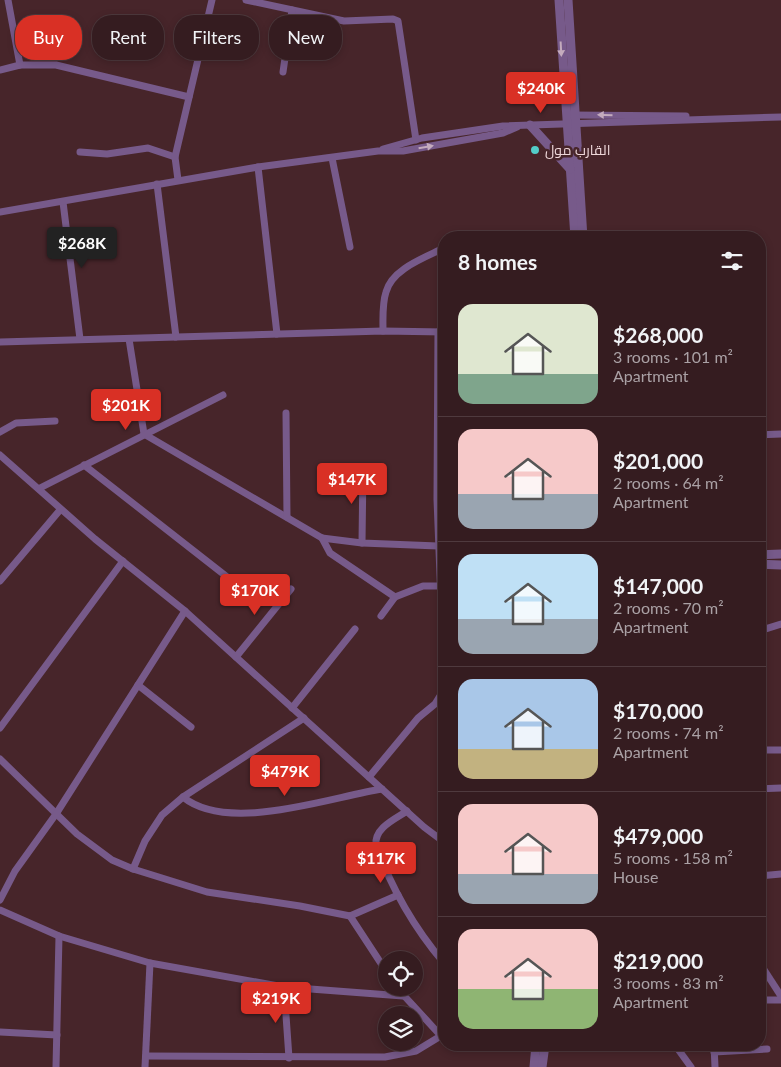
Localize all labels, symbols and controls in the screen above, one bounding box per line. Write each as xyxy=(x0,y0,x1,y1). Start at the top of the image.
chip: Buy xyxy=(15,15,82,60)
chip: Rent xyxy=(92,15,164,60)
chip: Filters xyxy=(174,15,259,60)
chip: New xyxy=(269,15,342,60)
one-way arrow xyxy=(558,41,566,57)
pin: $240K xyxy=(506,72,576,114)
text: $240K xyxy=(517,78,565,97)
one-way arrow xyxy=(597,111,613,119)
place label: القارب مول xyxy=(545,141,610,159)
one-way arrow xyxy=(419,143,435,151)
marker: القارب مول xyxy=(529,144,541,156)
pin: $268K xyxy=(47,226,117,269)
text: $268K xyxy=(58,233,106,252)
icon: filters xyxy=(718,247,746,275)
text: 8 homes xyxy=(458,249,537,274)
text: $268,000 xyxy=(613,322,703,347)
icon: home xyxy=(498,324,558,384)
text: 3 rooms · 101 m² xyxy=(613,347,733,366)
text: Apartment xyxy=(613,366,688,385)
pin: $201K xyxy=(91,388,161,431)
text: $201K xyxy=(102,395,150,414)
text: $201,000 xyxy=(613,448,703,473)
icon: home xyxy=(498,449,558,509)
pin: $147K xyxy=(317,462,387,505)
text: $147K xyxy=(328,469,376,488)
text: 2 rooms · 64 m² xyxy=(613,473,724,492)
text: Apartment xyxy=(613,492,688,511)
text: $147,000 xyxy=(613,573,703,598)
pin: $170K xyxy=(220,574,290,616)
icon: home xyxy=(498,574,558,634)
text: $170K xyxy=(231,580,279,599)
text: 2 rooms · 70 m² xyxy=(613,598,724,617)
text: Apartment xyxy=(613,617,688,636)
text: $170,000 xyxy=(613,698,703,723)
icon: home xyxy=(498,699,558,759)
text: 2 rooms · 74 m² xyxy=(613,723,724,742)
text: Apartment xyxy=(613,742,688,761)
pin: $479K xyxy=(250,754,320,797)
text: $479K xyxy=(261,761,309,780)
text: $479,000 xyxy=(613,823,703,848)
icon: home xyxy=(498,824,558,884)
pin: $117K xyxy=(346,842,416,884)
text: $117K xyxy=(357,848,405,867)
text: 5 rooms · 158 m² xyxy=(613,848,733,867)
text: House xyxy=(613,867,658,886)
text: $219,000 xyxy=(613,948,703,973)
icon: home xyxy=(498,949,558,1009)
map controls xyxy=(378,951,423,1051)
button: locate xyxy=(378,951,423,996)
text: 3 rooms · 83 m² xyxy=(613,973,724,992)
pin: $219K xyxy=(241,982,311,1024)
text: $219K xyxy=(252,988,300,1007)
text: Apartment xyxy=(613,992,688,1011)
button: layers xyxy=(378,1006,423,1051)

